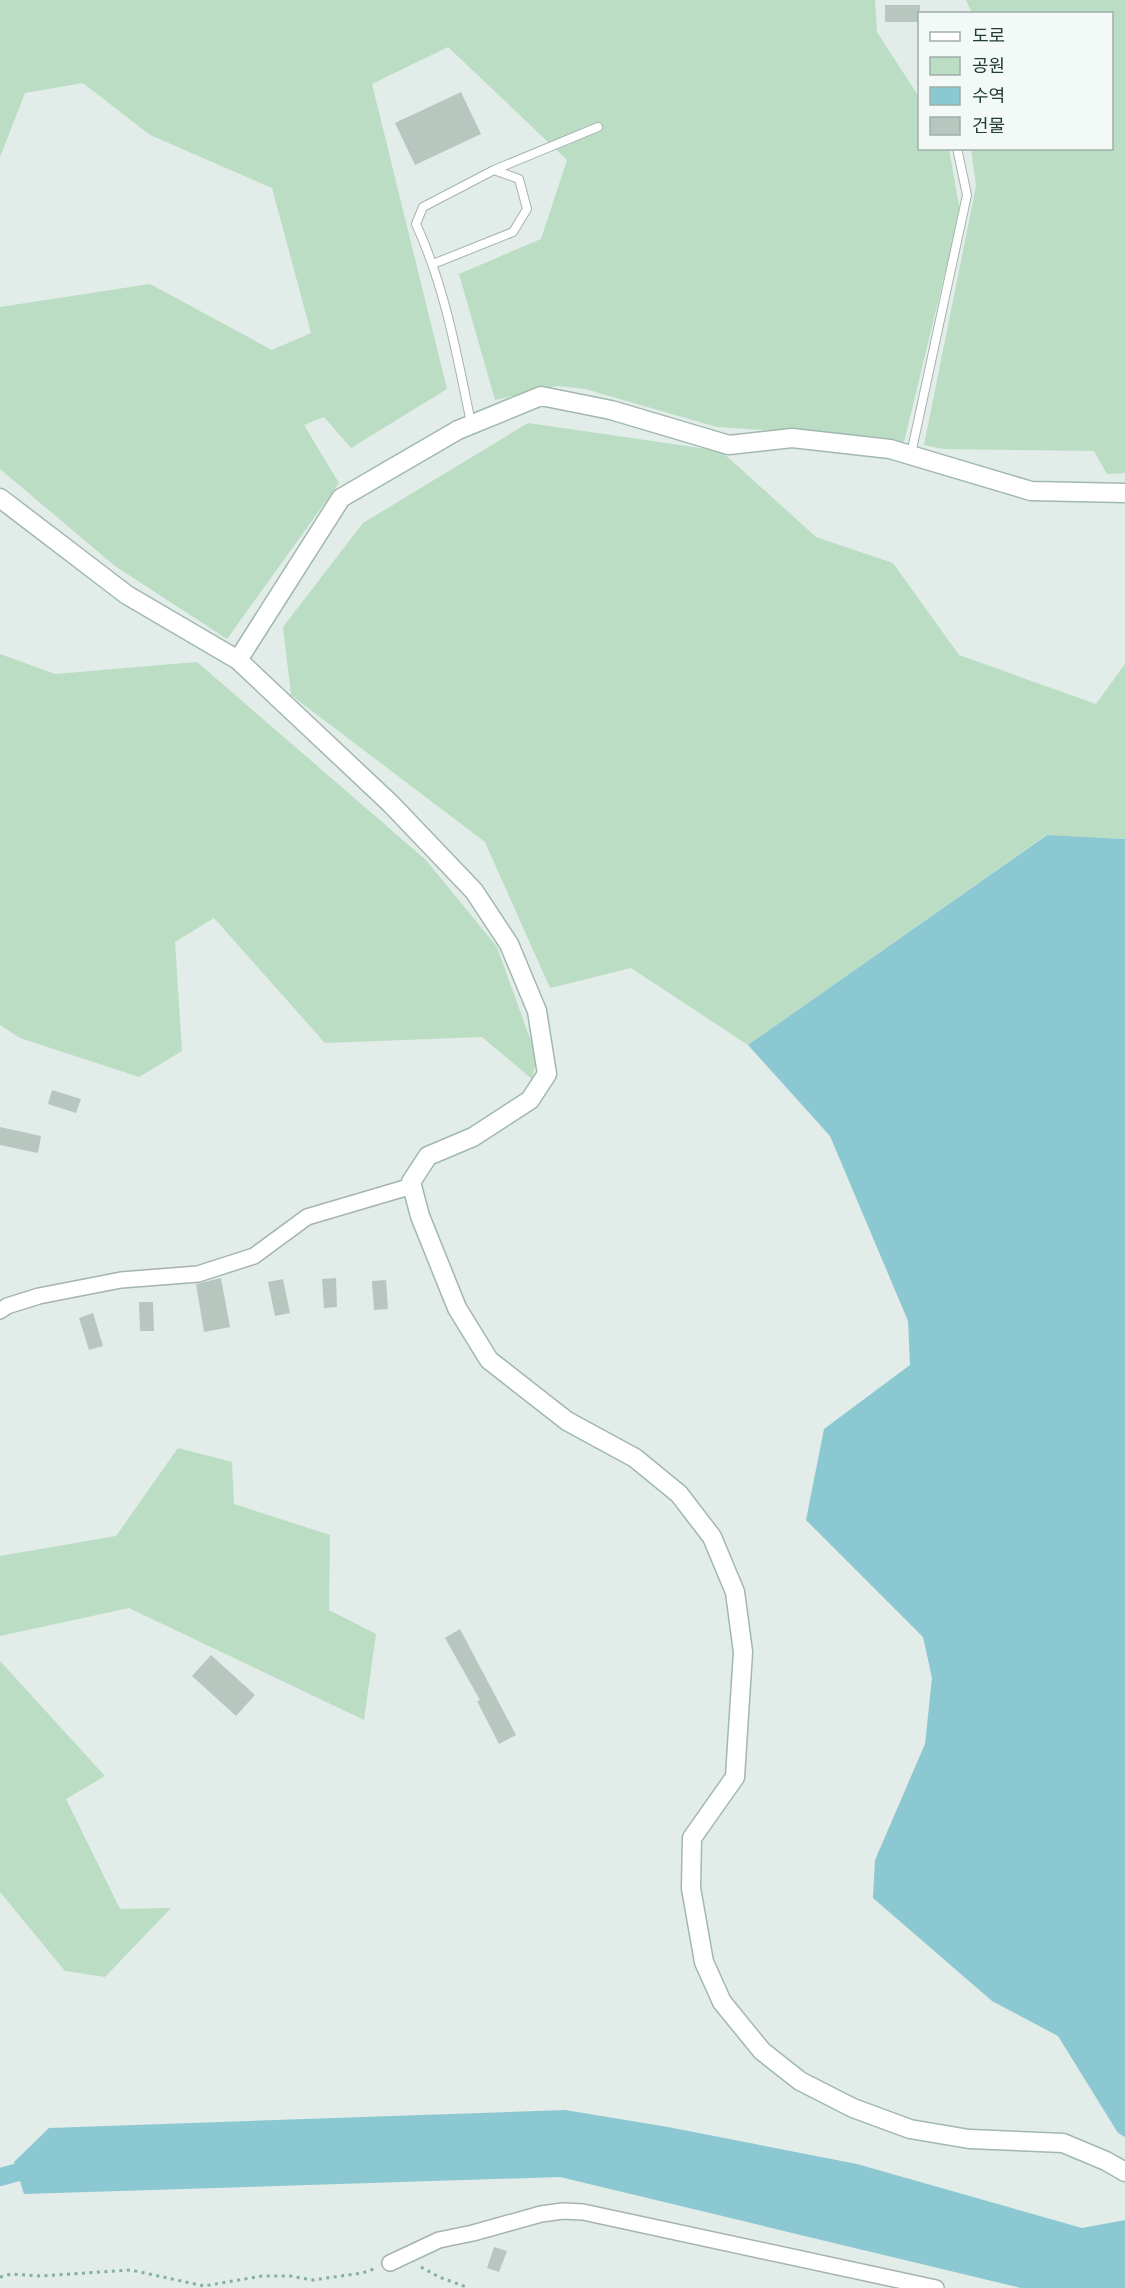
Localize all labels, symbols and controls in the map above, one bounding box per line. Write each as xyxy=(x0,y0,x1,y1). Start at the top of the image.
legend xyxy=(918,12,1113,150)
text: 도로 xyxy=(972,24,1005,47)
text: 공원 xyxy=(972,54,1005,77)
text: 수역 xyxy=(972,84,1005,107)
text: 건물 xyxy=(972,114,1005,137)

